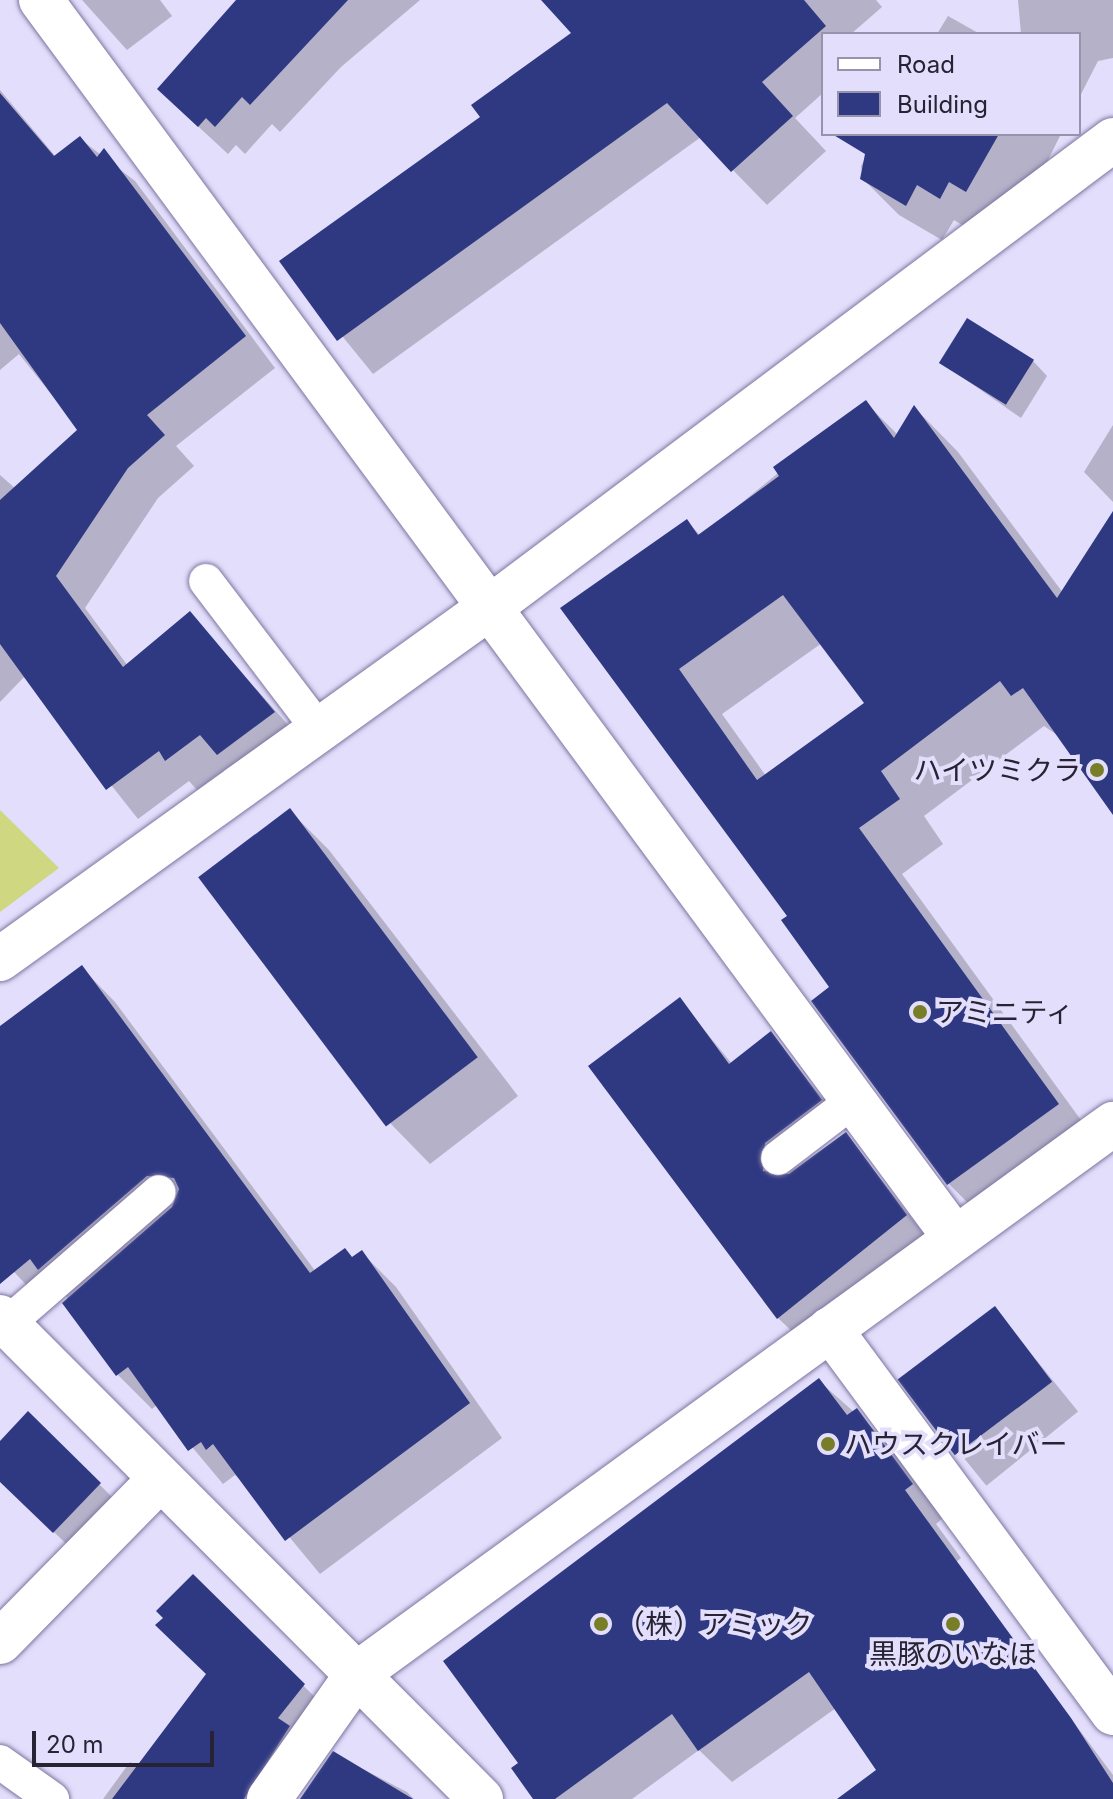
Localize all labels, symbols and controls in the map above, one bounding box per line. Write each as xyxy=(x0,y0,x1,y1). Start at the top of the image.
legend xyxy=(821,32,1081,136)
text: Road xyxy=(897,50,955,79)
text: Building xyxy=(897,90,988,119)
place label: ハイツミクラ xyxy=(913,753,1081,787)
marker: ハイツミクラ xyxy=(1088,761,1106,779)
place label: アミニティ xyxy=(936,995,1076,1029)
marker: アミニティ xyxy=(911,1003,929,1021)
place label: ハウスクレイバー xyxy=(844,1427,1068,1461)
marker: ハウスクレイバー xyxy=(819,1435,837,1453)
place label: （株）アミック xyxy=(617,1607,813,1641)
marker: （株）アミック xyxy=(592,1615,610,1633)
marker: 黒豚のいなほ xyxy=(944,1615,962,1633)
place label: 黒豚のいなほ xyxy=(869,1637,1037,1671)
scale bar xyxy=(36,1715,218,1765)
text: 20 m xyxy=(46,1730,104,1759)

